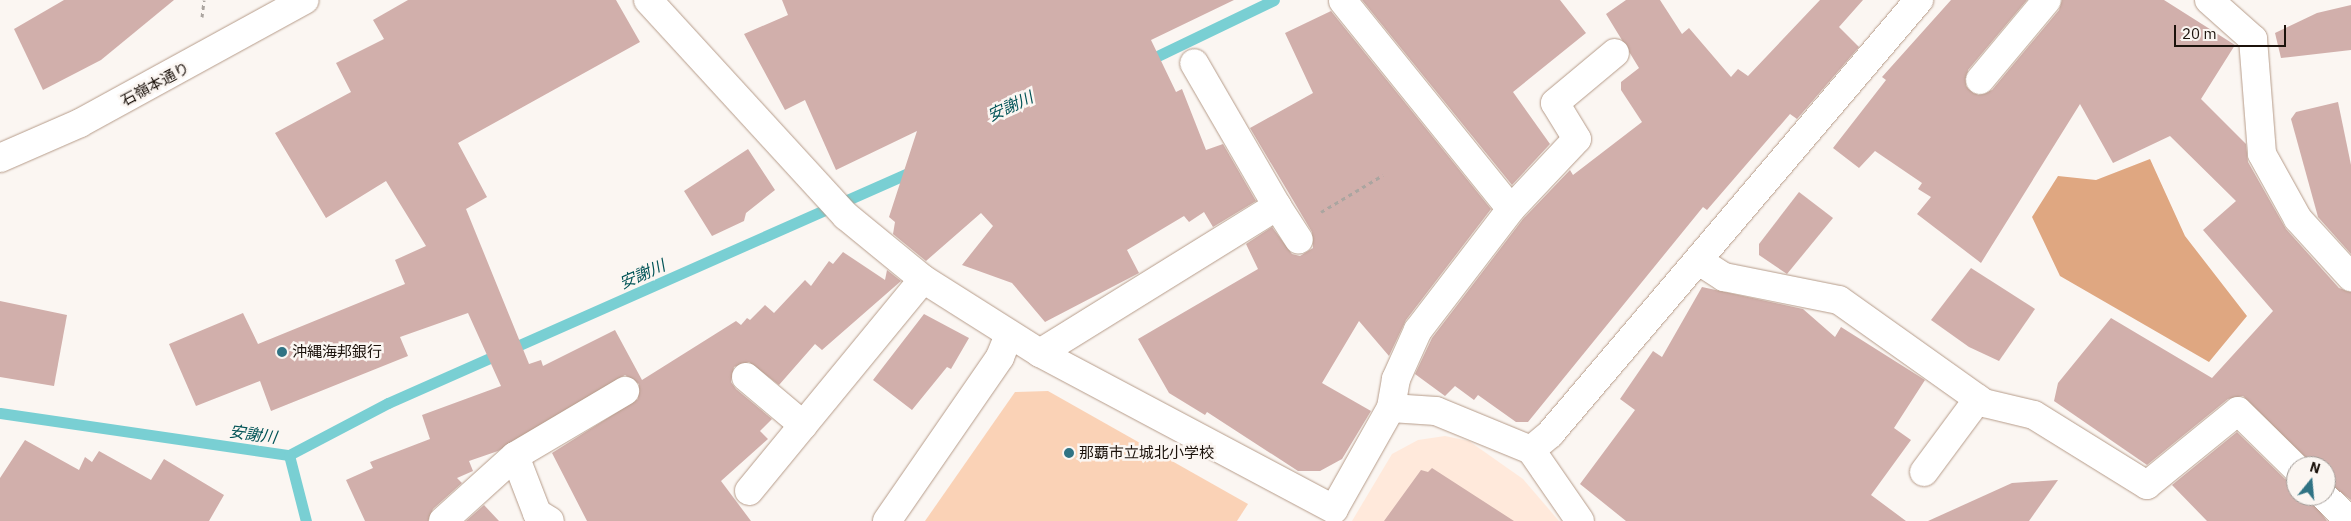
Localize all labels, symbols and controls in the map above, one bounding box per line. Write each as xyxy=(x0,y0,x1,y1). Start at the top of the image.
scale bar xyxy=(2176,15,2288,47)
text: 20 m xyxy=(2182,24,2217,43)
street label: 石嶺本通り xyxy=(118,58,192,110)
water label: 安謝川 xyxy=(984,87,1036,125)
water label: 安謝川 xyxy=(616,255,668,293)
place label: 沖縄海邦銀行 xyxy=(292,343,382,361)
marker: 沖縄海邦銀行 xyxy=(276,346,288,358)
water label: 安謝川 xyxy=(228,421,278,447)
place label: 那覇市立城北小学校 xyxy=(1079,444,1214,462)
marker: 那覇市立城北小学校 xyxy=(1063,447,1075,459)
north arrow xyxy=(2286,456,2336,506)
text: N xyxy=(2308,458,2323,478)

